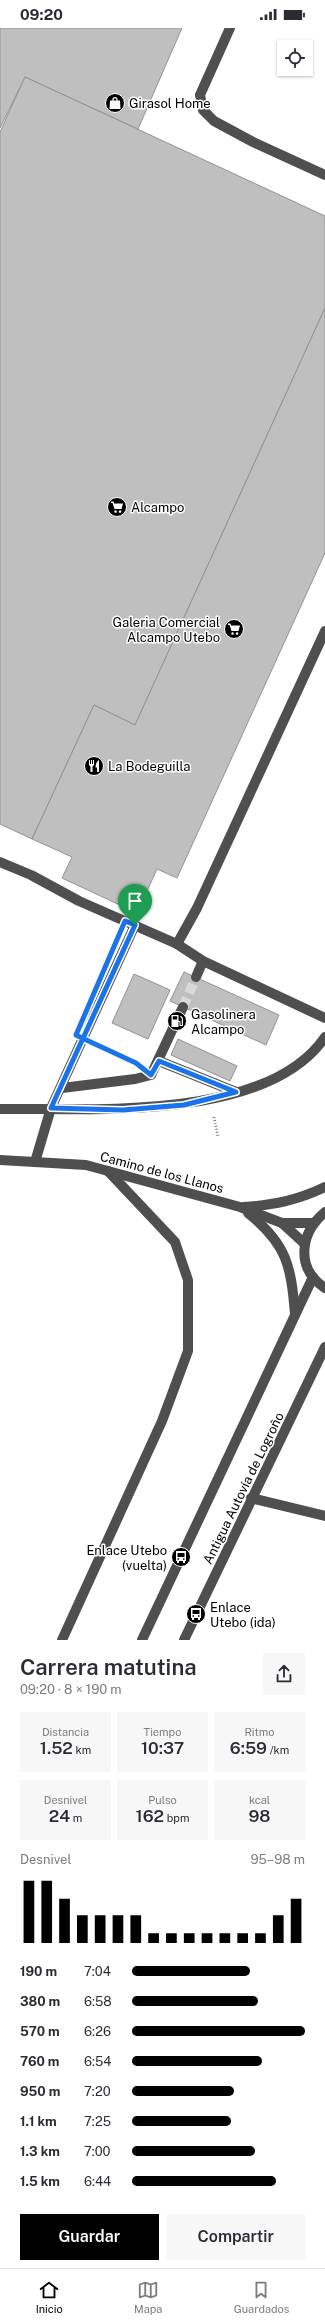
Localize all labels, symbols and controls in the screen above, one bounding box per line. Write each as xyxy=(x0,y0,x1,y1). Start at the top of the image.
text: 09:20 xyxy=(20,6,63,23)
map controls xyxy=(277,40,313,76)
button: locate xyxy=(277,40,313,76)
shop icon: Girasol Home xyxy=(104,92,126,114)
place label: Girasol Home xyxy=(129,96,211,111)
supermarket icon: Alcampo xyxy=(106,496,128,518)
place label: Alcampo xyxy=(131,500,184,515)
place label: Galeria Comercial Alcampo Utebo xyxy=(112,615,220,645)
supermarket icon: Galeria Comercial Alcampo Utebo xyxy=(223,618,245,640)
restaurant icon: La Bodeguilla xyxy=(83,755,105,777)
place label: La Bodeguilla xyxy=(108,759,190,774)
pin xyxy=(118,884,152,925)
icon: arrive xyxy=(124,890,146,912)
place label: Gasolinera Alcampo xyxy=(191,1007,256,1037)
fuel station icon: Gasolinera Alcampo xyxy=(166,1010,188,1032)
street label: Camino de los Llanos xyxy=(99,1149,225,1196)
street label: Antigua Autovía de Logroño xyxy=(200,1410,287,1567)
place label: Enlace Utebo (vuelta) xyxy=(86,1543,167,1573)
bus stop icon: Enlace Utebo (vuelta) xyxy=(170,1546,192,1568)
place label: Enlace Utebo (ida) xyxy=(210,1600,276,1630)
bus stop icon: Enlace Utebo (ida) xyxy=(185,1603,207,1625)
button: share xyxy=(263,1653,305,1695)
text: Carrera matutina xyxy=(20,1654,197,1680)
text: 09:20 · 8 × 190 m xyxy=(20,1682,122,1697)
text: Distancia xyxy=(42,1726,89,1738)
text: Tiempo xyxy=(144,1726,181,1738)
text: Ritmo xyxy=(244,1726,275,1738)
text: 1.52 xyxy=(40,1738,73,1758)
text: 10:37 xyxy=(141,1738,184,1758)
text: 6:59 xyxy=(230,1738,267,1758)
text: km xyxy=(73,1744,91,1756)
text: /km xyxy=(267,1744,289,1756)
text: Desnivel xyxy=(44,1794,87,1806)
text: Pulso xyxy=(148,1794,177,1806)
text: kcal xyxy=(249,1794,270,1806)
text: 24 xyxy=(49,1806,70,1826)
text: 162 xyxy=(136,1806,164,1826)
text: 98 xyxy=(248,1806,271,1826)
text: m xyxy=(70,1812,82,1824)
text: bpm xyxy=(164,1812,189,1824)
text: Desnivel xyxy=(20,1852,71,1867)
text: 95–98 m xyxy=(250,1852,305,1867)
text: 190 m xyxy=(20,1964,57,1979)
text: 7:04 xyxy=(84,1964,111,1979)
text: 380 m xyxy=(20,1994,60,2009)
text: 6:58 xyxy=(84,1994,112,2009)
text: 570 m xyxy=(20,2024,60,2039)
text: 6:26 xyxy=(84,2024,111,2039)
text: 760 m xyxy=(20,2054,60,2069)
text: 6:54 xyxy=(84,2054,112,2069)
text: 950 m xyxy=(20,2084,60,2099)
text: 7:20 xyxy=(84,2084,111,2099)
text: 1.1 km xyxy=(20,2114,57,2129)
text: 7:25 xyxy=(84,2114,111,2129)
text: 1.3 km xyxy=(20,2144,60,2159)
text: 7:00 xyxy=(84,2144,111,2159)
text: 1.5 km xyxy=(20,2174,60,2189)
text: 6:44 xyxy=(84,2174,111,2189)
button: Guardar xyxy=(20,2214,159,2260)
button: Compartir xyxy=(167,2214,305,2260)
tab: Inicio xyxy=(36,2279,63,2315)
tab: Mapa xyxy=(134,2279,162,2315)
tab: Guardados xyxy=(234,2279,289,2315)

